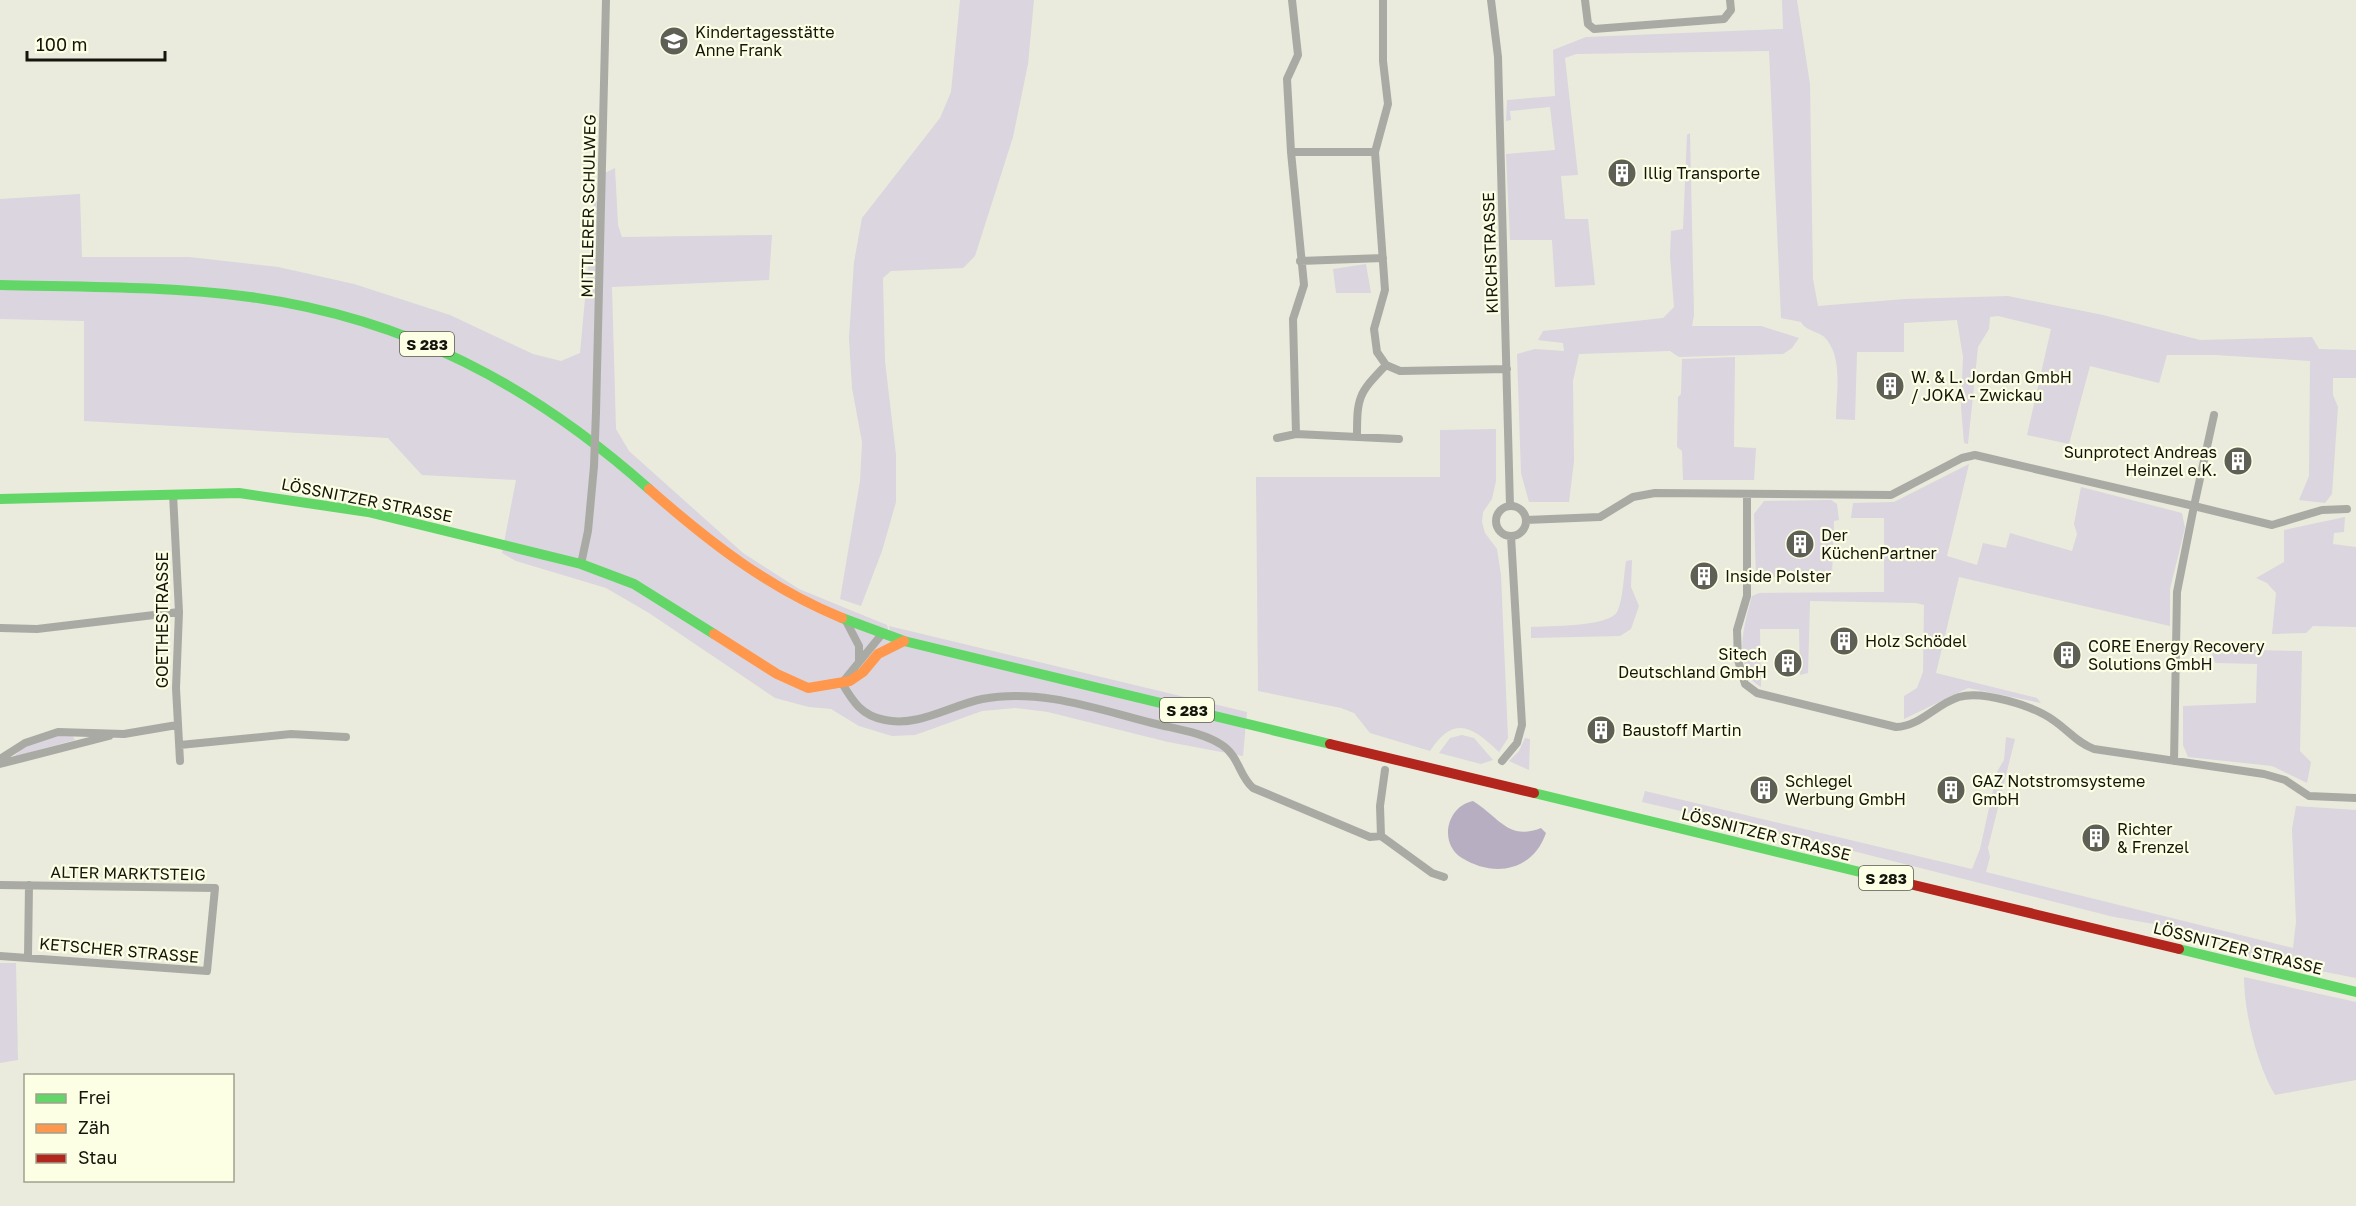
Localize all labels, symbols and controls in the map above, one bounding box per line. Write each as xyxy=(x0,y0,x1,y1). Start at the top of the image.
place label: Kindertagesstätte Anne Frank xyxy=(695,22,835,60)
scale bar xyxy=(27,24,165,62)
school or university icon: Kindertagesstätte Anne Frank xyxy=(658,25,690,57)
text: 100 m xyxy=(36,33,87,55)
street label: MITTLERER SCHULWEG xyxy=(576,114,600,298)
building icon: Illig Transporte xyxy=(1606,157,1638,189)
place label: Illig Transporte xyxy=(1643,163,1760,183)
street label: KIRCHSTRASSE xyxy=(1478,192,1502,314)
road number: S 283 xyxy=(400,332,454,356)
place label: W. & L. Jordan GmbH / JOKA - Zwickau xyxy=(1911,367,2072,405)
building icon: W. & L. Jordan GmbH / JOKA - Zwickau xyxy=(1874,370,1906,402)
place label: Sunprotect Andreas Heinzel e.K. xyxy=(2064,442,2217,480)
building icon: Sunprotect Andreas Heinzel e.K. xyxy=(2222,445,2254,477)
street label: LÖSSNITZER STRASSE xyxy=(280,474,454,526)
place label: Der KüchenPartner xyxy=(1821,525,1937,563)
building icon: Der KüchenPartner xyxy=(1784,528,1816,560)
street label: GOETHESTRASSE xyxy=(152,552,172,688)
building icon: Inside Polster xyxy=(1688,560,1720,592)
place label: Inside Polster xyxy=(1725,566,1831,586)
building icon: Holz Schödel xyxy=(1828,625,1860,657)
place label: Holz Schödel xyxy=(1865,631,1967,651)
place label: CORE Energy Recovery Solutions GmbH xyxy=(2088,636,2265,674)
building icon: CORE Energy Recovery Solutions GmbH xyxy=(2051,639,2083,671)
place label: Sitech Deutschland GmbH xyxy=(1618,644,1767,682)
building icon: Sitech Deutschland GmbH xyxy=(1772,647,1804,679)
road number: S 283 xyxy=(1160,698,1214,722)
building icon: Baustoff Martin xyxy=(1585,714,1617,746)
place label: Baustoff Martin xyxy=(1622,720,1742,740)
place label: Schlegel Werbung GmbH xyxy=(1785,771,1906,809)
place label: GAZ Notstromsysteme GmbH xyxy=(1972,771,2145,809)
building icon: Schlegel Werbung GmbH xyxy=(1748,774,1780,806)
building icon: GAZ Notstromsysteme GmbH xyxy=(1935,774,1967,806)
street label: LÖSSNITZER STRASSE xyxy=(1679,803,1853,865)
place label: Richter & Frenzel xyxy=(2117,819,2189,857)
building icon: Richter & Frenzel xyxy=(2080,822,2112,854)
street label: ALTER MARKTSTEIG xyxy=(50,862,206,884)
road number: S 283 xyxy=(1859,866,1913,890)
street label: LÖSSNITZER STRASSE xyxy=(2151,917,2325,979)
street label: KETSCHER STRASSE xyxy=(38,933,200,967)
legend xyxy=(24,1074,234,1182)
text: Frei xyxy=(78,1086,111,1108)
text: Zäh xyxy=(78,1116,110,1138)
text: Stau xyxy=(78,1146,117,1168)

